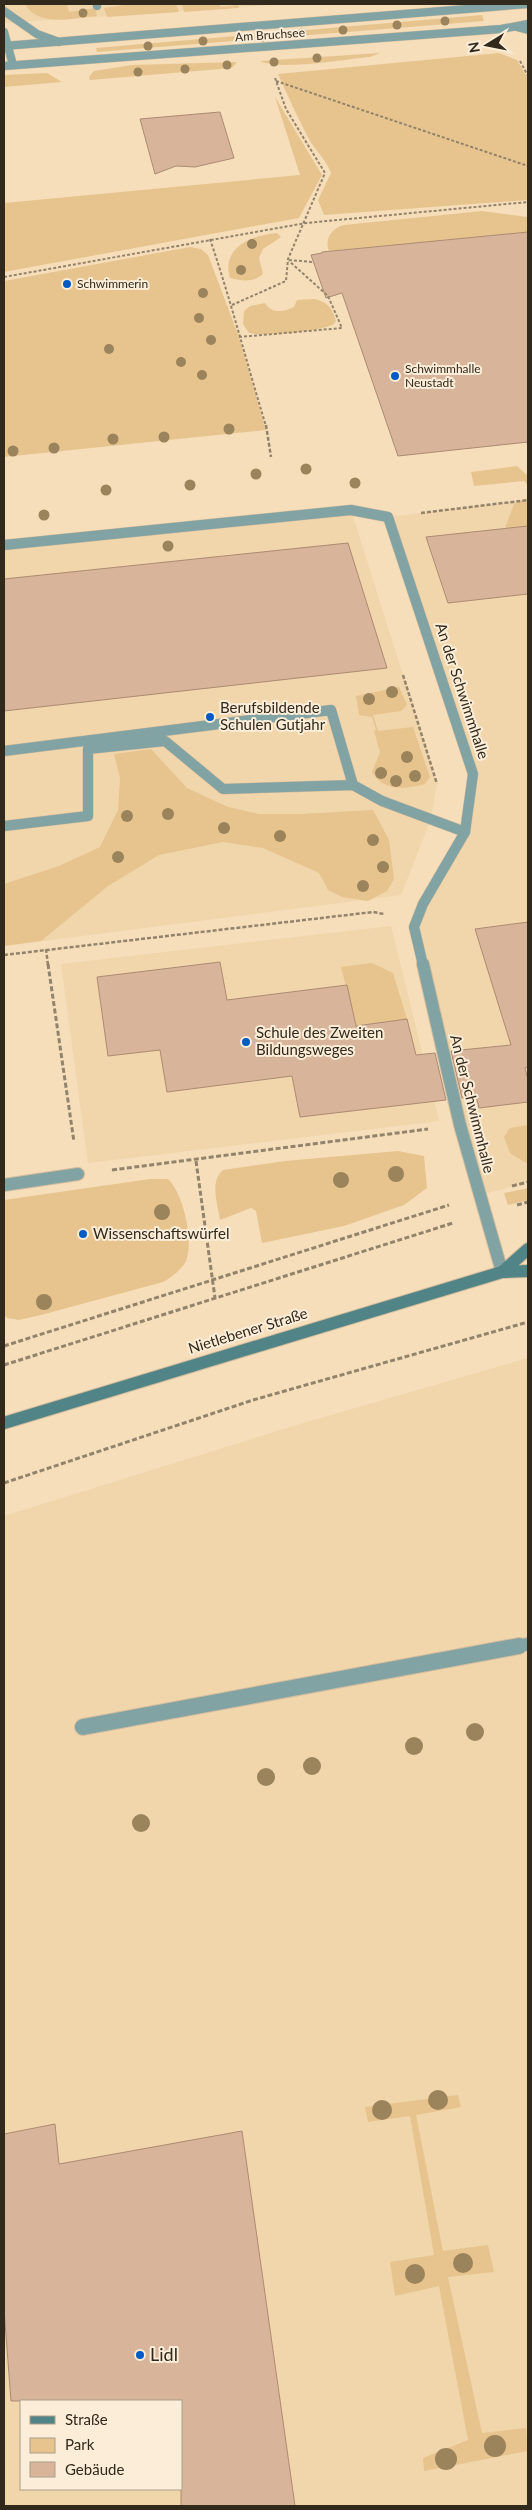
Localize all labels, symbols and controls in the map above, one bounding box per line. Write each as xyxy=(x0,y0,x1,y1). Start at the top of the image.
north arrow xyxy=(462,20,512,70)
street label: Am Bruchsee xyxy=(235,25,305,44)
text: N xyxy=(464,41,483,54)
place label: Schwimmerin xyxy=(77,276,148,291)
marker: Schwimmerin xyxy=(61,278,73,290)
place label: Schwimmhalle Neustadt xyxy=(405,361,481,390)
marker: Schwimmhalle Neustadt xyxy=(389,370,401,382)
street label: An der Schwimmhalle xyxy=(432,620,493,761)
place label: Berufsbildende Schulen Gutjahr xyxy=(220,698,326,733)
marker: Berufsbildende Schulen Gutjahr xyxy=(204,711,216,723)
place label: Schule des Zweiten Bildungsweges xyxy=(256,1023,383,1058)
street label: An der Schwimmhalle xyxy=(447,1033,499,1175)
marker: Schule des Zweiten Bildungsweges xyxy=(240,1036,252,1048)
place label: Wissenschaftswürfel xyxy=(93,1224,230,1242)
marker: Wissenschaftswürfel xyxy=(77,1228,89,1240)
street label: Nietlebener Straße xyxy=(186,1303,310,1357)
place label: Lidl xyxy=(150,2343,178,2365)
marker: Lidl xyxy=(134,2349,146,2361)
legend xyxy=(20,2400,182,2490)
text: Straße xyxy=(65,2410,108,2428)
text: Park xyxy=(65,2435,95,2453)
text: Gebäude xyxy=(65,2460,124,2478)

